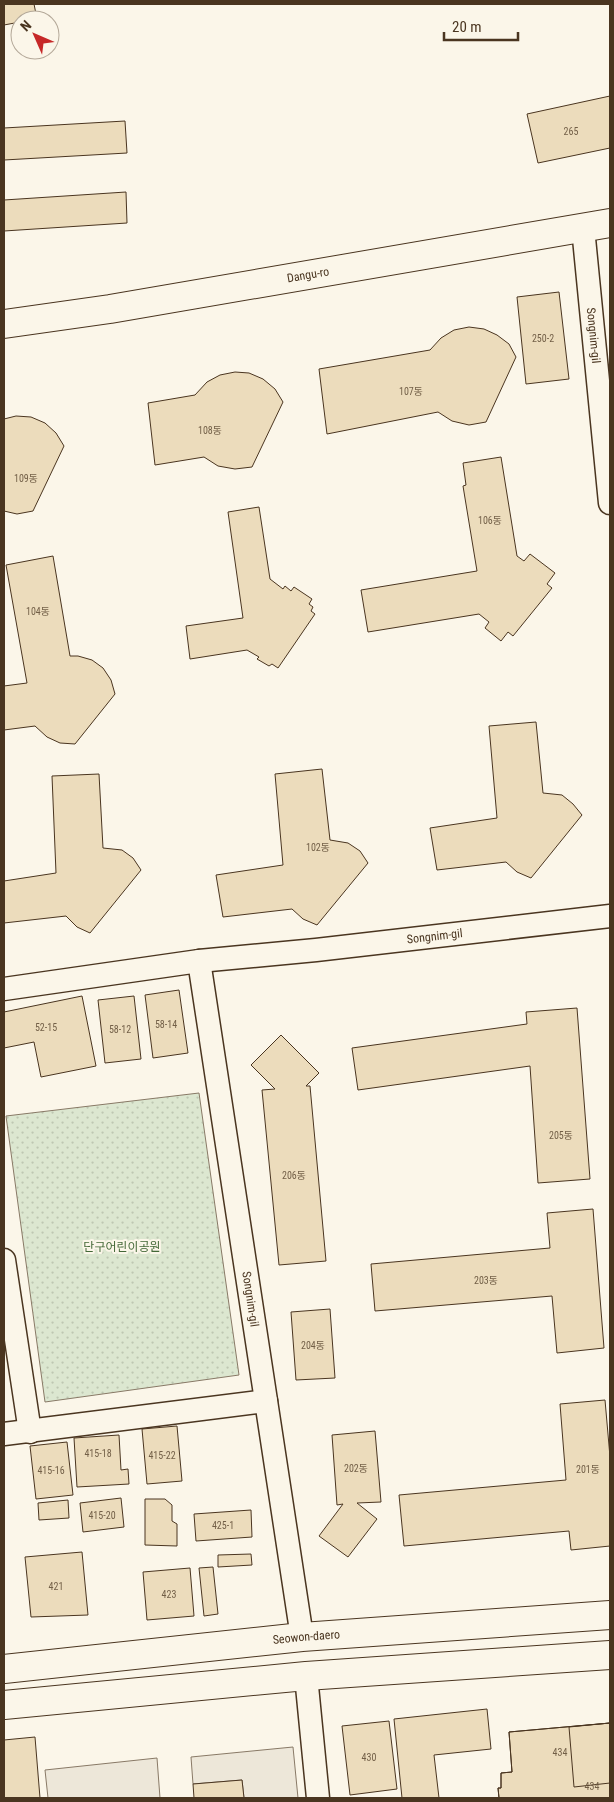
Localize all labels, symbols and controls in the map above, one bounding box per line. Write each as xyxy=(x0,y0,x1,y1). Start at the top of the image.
north arrow xyxy=(10,10,60,60)
scale bar xyxy=(444,10,518,42)
text: N xyxy=(17,17,34,34)
text: 20 m xyxy=(452,18,482,36)
house number: 265 xyxy=(564,126,578,137)
street label: Dangu-ro xyxy=(286,264,330,285)
street label: Songnim-gil xyxy=(584,307,603,364)
house number: 250-2 xyxy=(532,333,554,344)
house number: 107동 xyxy=(399,386,423,397)
house number: 108동 xyxy=(198,425,222,436)
house number: 109동 xyxy=(14,473,38,484)
house number: 106동 xyxy=(478,515,502,526)
house number: 104동 xyxy=(26,606,50,617)
house number: 102동 xyxy=(306,842,330,853)
street label: Songnim-gil xyxy=(406,926,463,946)
house number: 58-14 xyxy=(155,1019,177,1030)
house number: 52-15 xyxy=(35,1022,57,1033)
house number: 58-12 xyxy=(109,1024,131,1035)
house number: 205동 xyxy=(549,1130,573,1141)
house number: 206동 xyxy=(282,1170,306,1181)
park label: 단구어린이공원 xyxy=(83,1240,161,1254)
street label: Songnim-gil xyxy=(239,1270,262,1328)
house number: 203동 xyxy=(474,1275,498,1286)
house number: 204동 xyxy=(301,1340,325,1351)
house number: 415-18 xyxy=(84,1448,112,1459)
house number: 415-22 xyxy=(148,1450,176,1461)
house number: 202동 xyxy=(344,1463,368,1474)
house number: 201동 xyxy=(576,1464,600,1475)
house number: 415-16 xyxy=(37,1465,65,1476)
house number: 415-20 xyxy=(88,1510,116,1521)
house number: 425-1 xyxy=(212,1520,234,1531)
house number: 421 xyxy=(49,1581,63,1592)
house number: 423 xyxy=(162,1589,176,1600)
street label: Seowon-daero xyxy=(272,1627,340,1647)
house number: 434 xyxy=(553,1747,567,1758)
house number: 430 xyxy=(362,1752,376,1763)
house number: 434 xyxy=(585,1781,599,1792)

